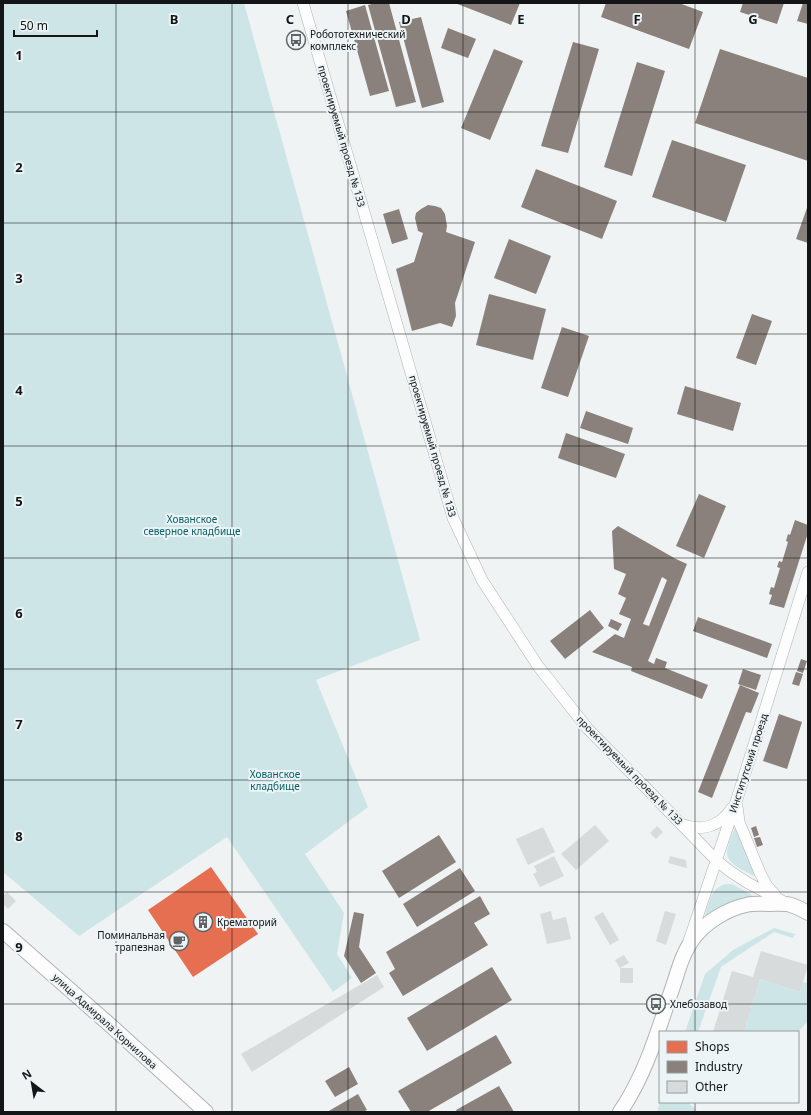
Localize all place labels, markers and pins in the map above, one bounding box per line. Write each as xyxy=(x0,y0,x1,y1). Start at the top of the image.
place label: Робототехнический комплекс xyxy=(310,27,405,53)
bus stop icon: Робототехнический комплекс xyxy=(285,29,307,51)
building icon: Крематорий xyxy=(192,911,214,933)
place label: Крематорий xyxy=(217,915,277,929)
place label: Поминальная трапезная xyxy=(97,928,165,954)
cafe icon: Поминальная трапезная xyxy=(168,930,190,952)
bus stop icon: Хлебозавод xyxy=(645,993,667,1015)
place label: Хлебозавод xyxy=(670,997,727,1011)

